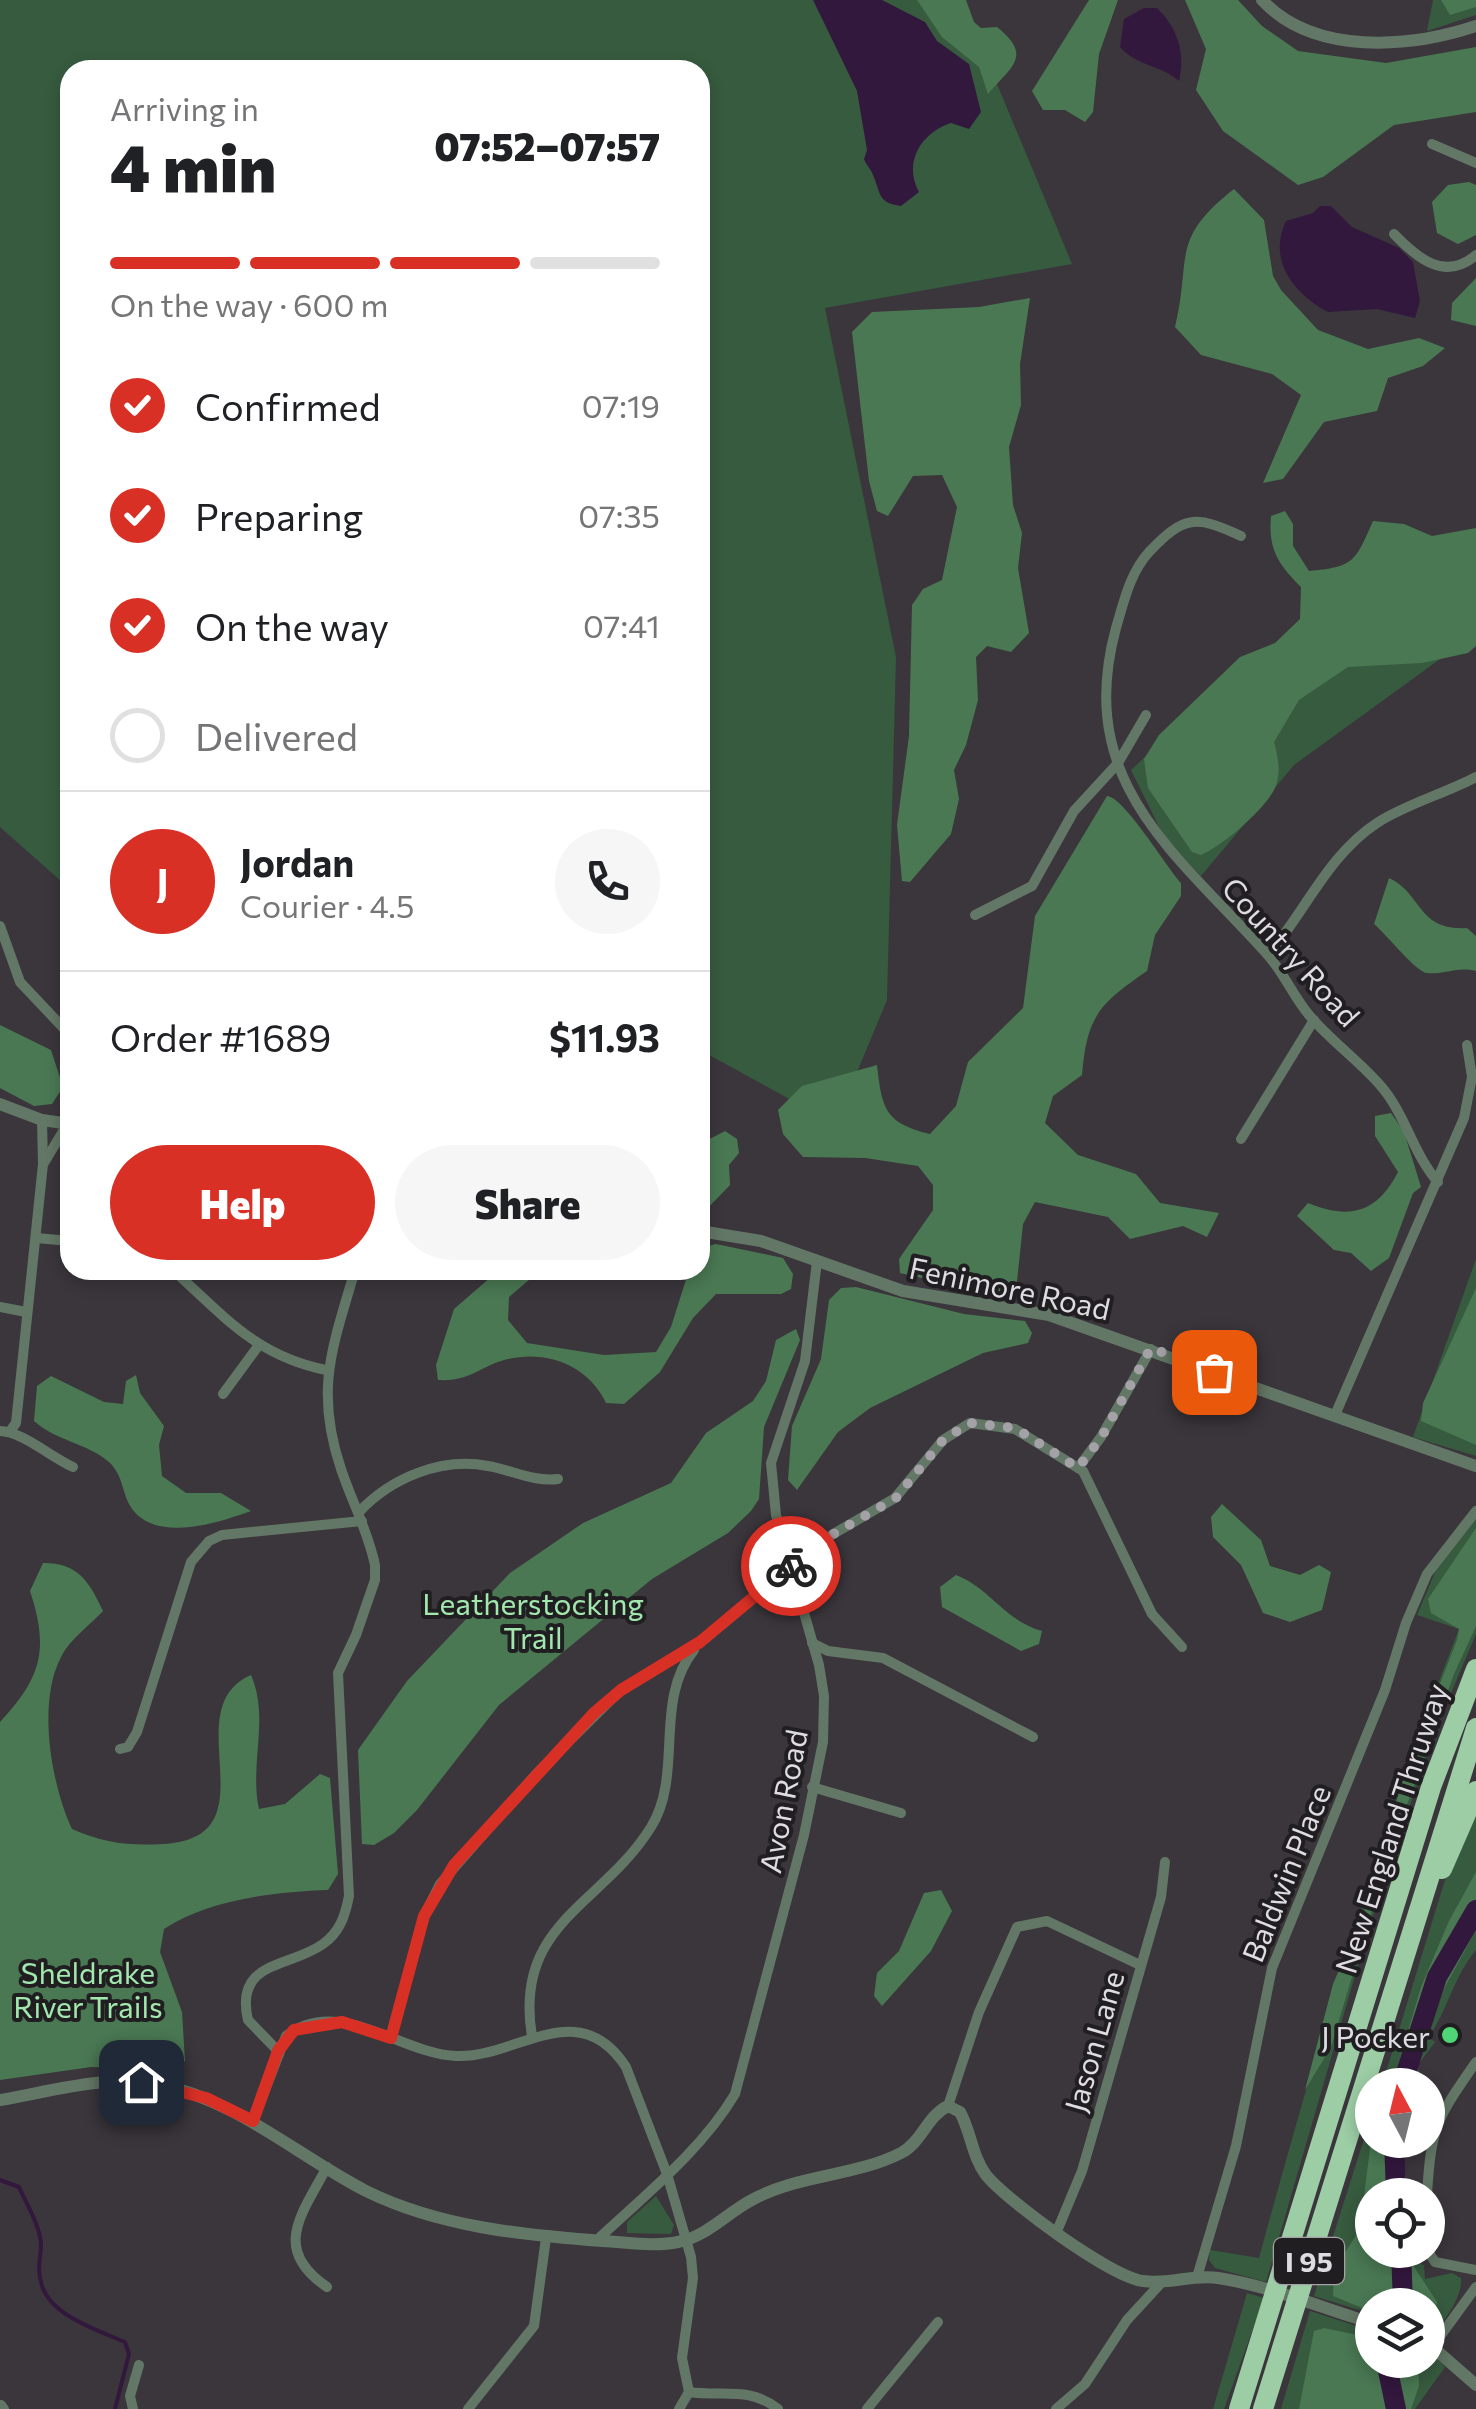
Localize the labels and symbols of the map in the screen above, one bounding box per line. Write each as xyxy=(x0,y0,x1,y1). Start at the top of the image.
street label: Country Road xyxy=(1215,869,1369,1033)
street label: Fenimore Road xyxy=(906,1248,1114,1326)
pin xyxy=(1172,1330,1257,1415)
courier xyxy=(741,1516,841,1616)
park label: Leatherstocking Trail xyxy=(422,1584,644,1655)
street label: New England Thruway xyxy=(1326,1678,1454,1978)
street label: Avon Road xyxy=(750,1726,814,1876)
street label: Baldwin Place xyxy=(1233,1779,1337,1967)
park label: Sheldrake River Trails xyxy=(13,1953,163,2024)
street label: Jason Lane xyxy=(1055,1966,1131,2116)
place label: J Pocker xyxy=(1321,2017,1430,2054)
marker: J Pocker xyxy=(1439,2024,1461,2046)
pin xyxy=(99,2040,184,2125)
north arrow xyxy=(1355,2068,1445,2158)
road number: I 95 xyxy=(1274,2238,1344,2284)

